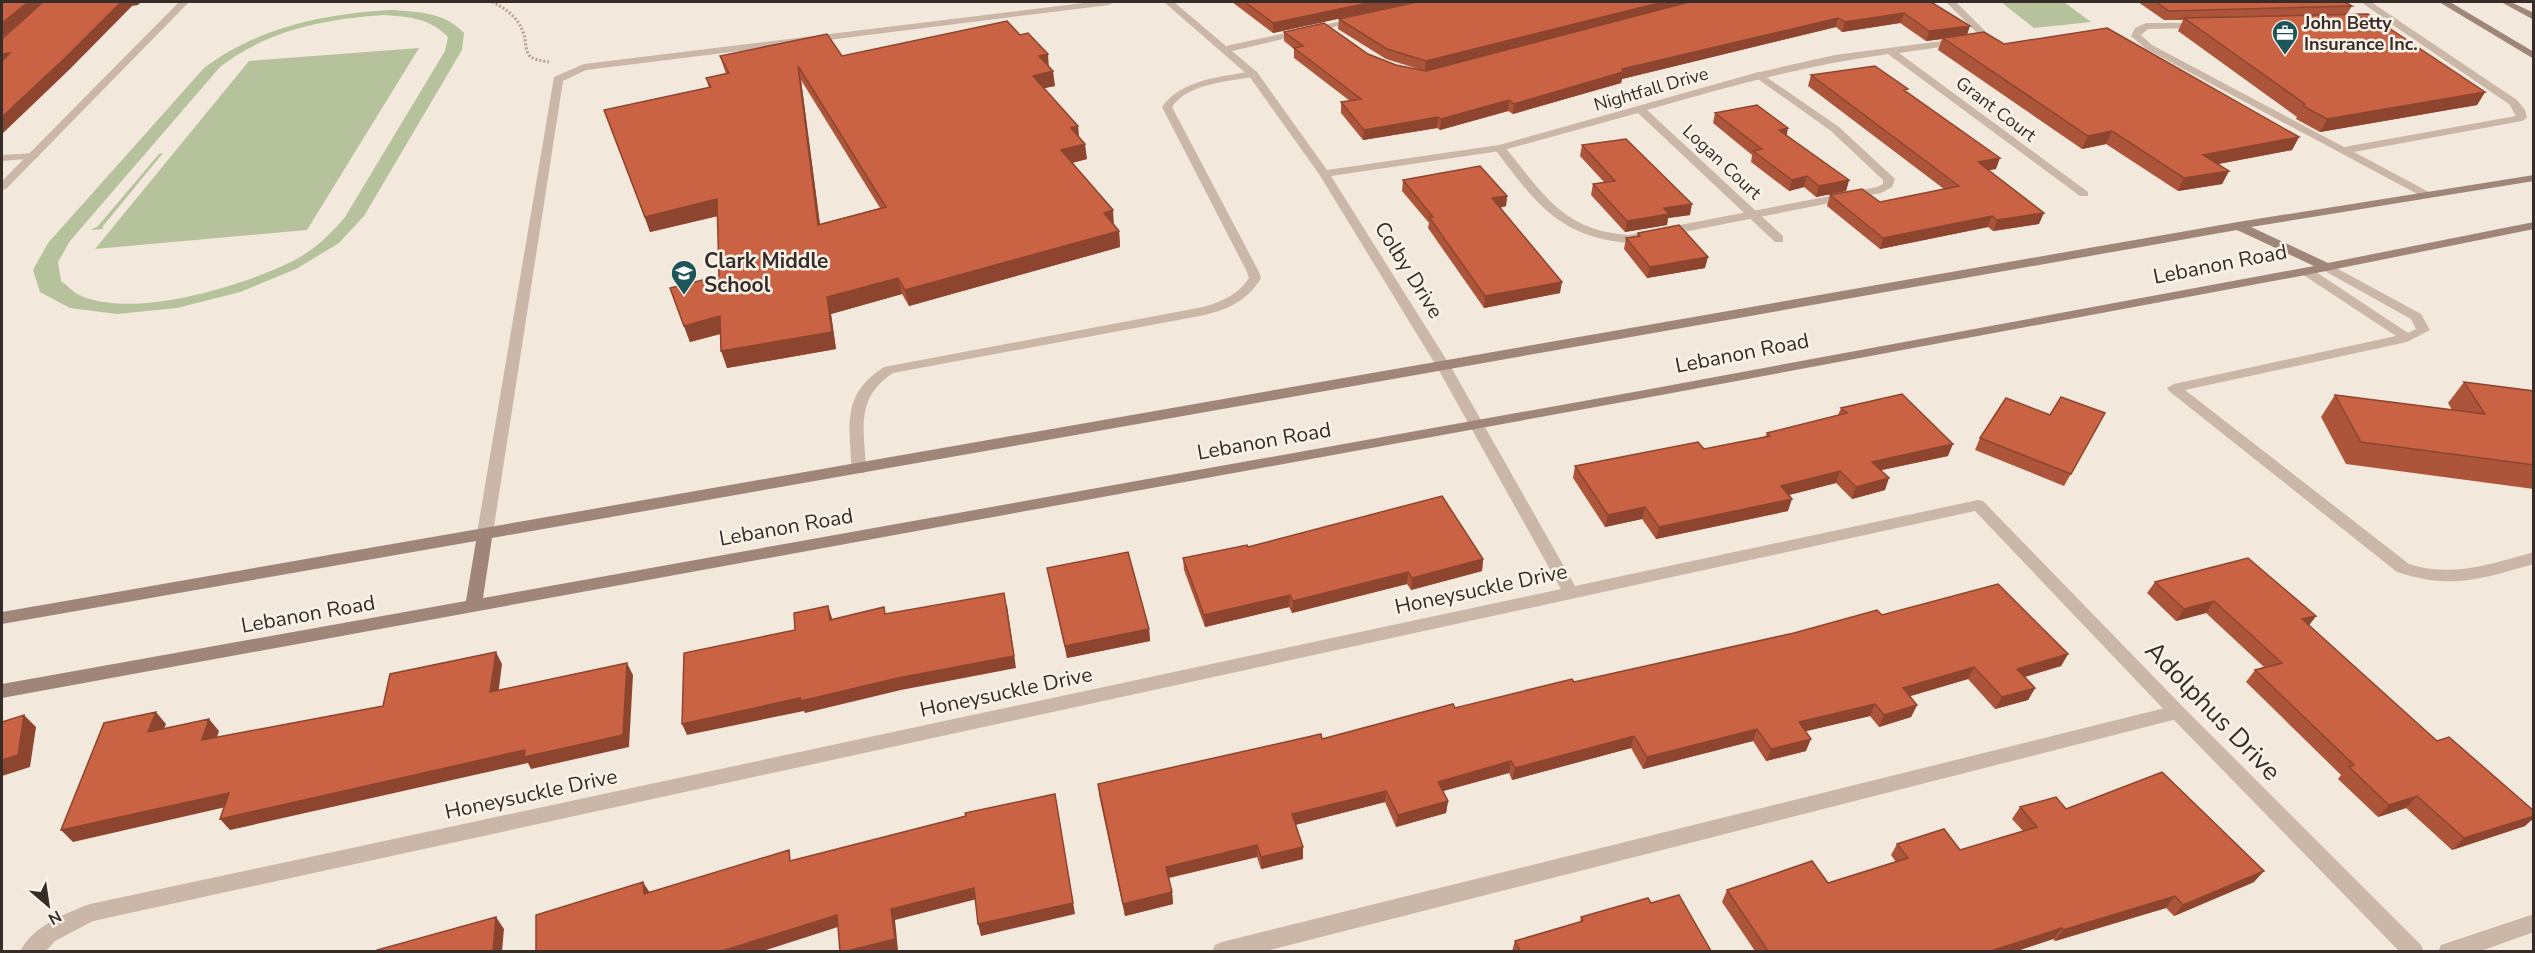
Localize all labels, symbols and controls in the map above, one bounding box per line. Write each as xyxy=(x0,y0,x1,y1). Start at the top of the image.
place label: John Betty Insurance Inc. xyxy=(2303,11,2418,56)
office icon: John Betty Insurance Inc. xyxy=(2270,18,2300,56)
street label: Nightfall Drive xyxy=(1591,61,1711,117)
street label: Grant Court xyxy=(1951,71,2042,148)
street label: Logan Court xyxy=(1677,119,1767,205)
street label: Colby Drive xyxy=(1368,216,1450,324)
street label: Lebanon Road xyxy=(2151,237,2289,291)
place label: Clark Middle School xyxy=(704,247,828,299)
school or university icon: Clark Middle School xyxy=(669,258,699,296)
street label: Lebanon Road xyxy=(1673,326,1811,380)
street label: Lebanon Road xyxy=(1195,415,1333,467)
street label: Lebanon Road xyxy=(717,501,855,553)
street label: Honeysuckle Drive xyxy=(1392,557,1570,621)
street label: Lebanon Road xyxy=(239,588,377,640)
street label: Adolphus Drive xyxy=(2137,634,2289,788)
street label: Honeysuckle Drive xyxy=(917,660,1095,724)
street label: Honeysuckle Drive xyxy=(442,762,620,826)
north arrow xyxy=(18,875,78,935)
text: N xyxy=(44,905,65,930)

